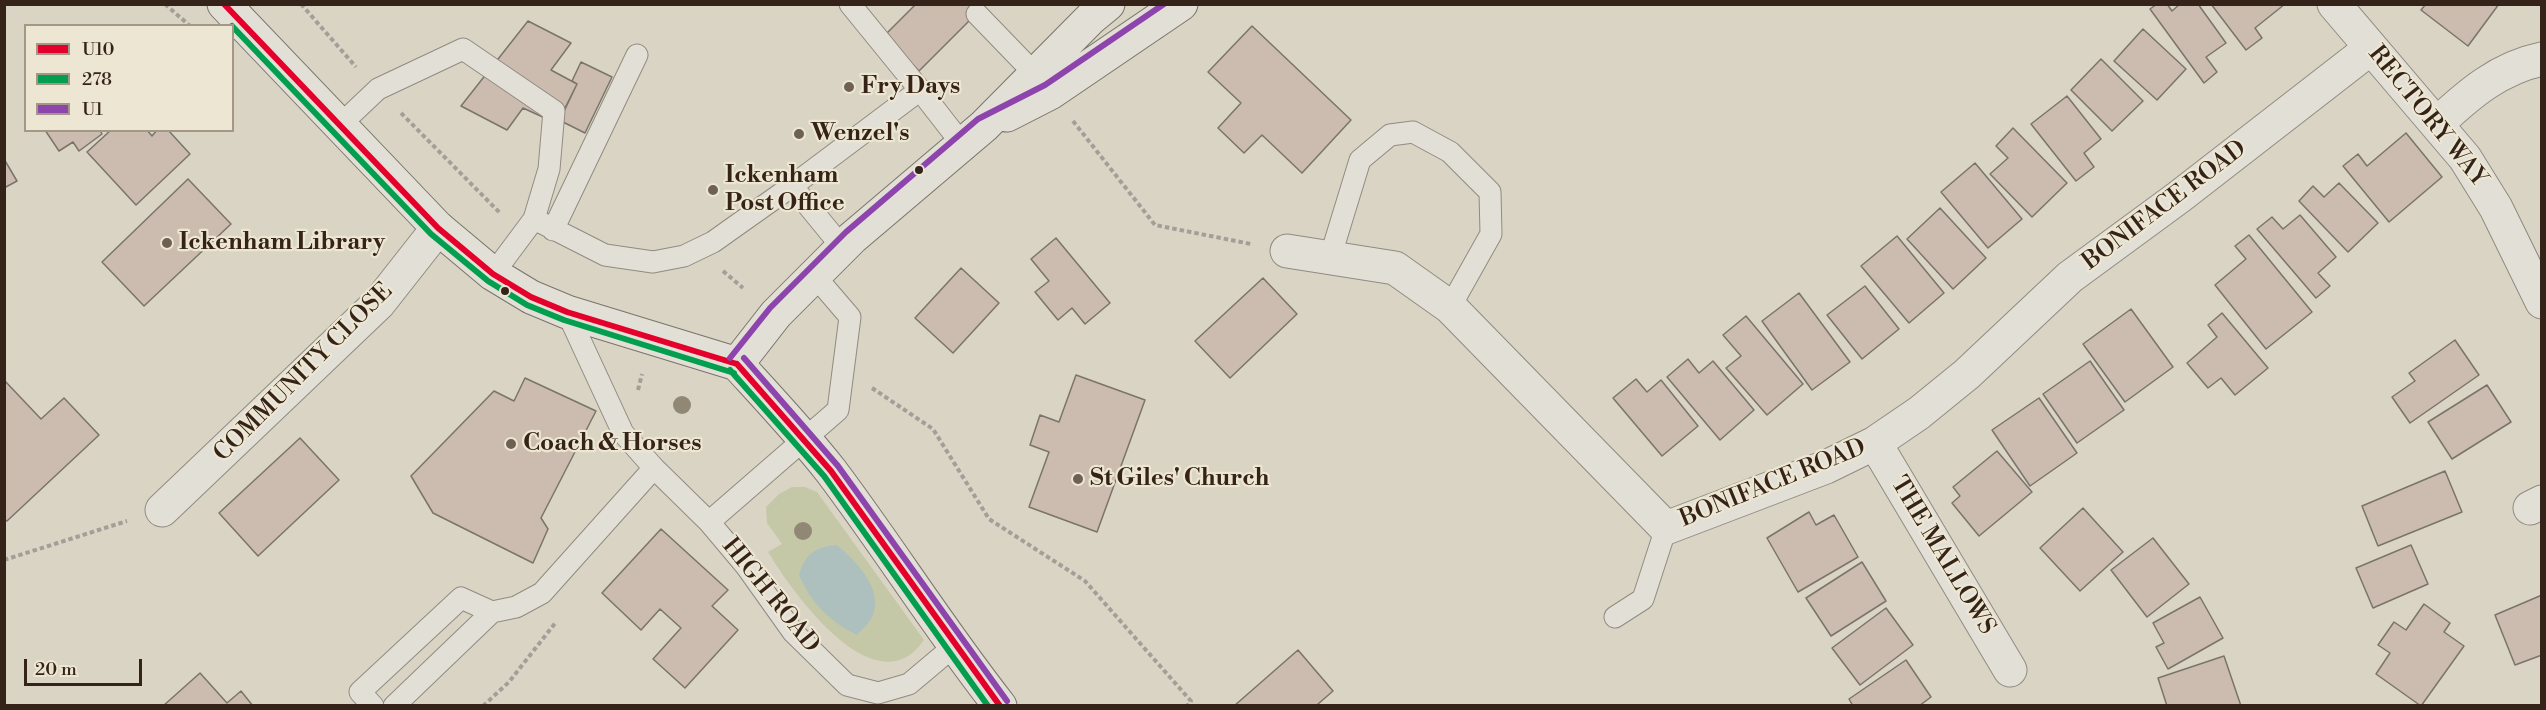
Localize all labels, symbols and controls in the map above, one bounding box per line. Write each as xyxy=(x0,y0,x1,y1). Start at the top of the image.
legend xyxy=(24,24,234,132)
text: U10 xyxy=(82,38,114,61)
street label: RECTORY WAY xyxy=(2361,41,2493,193)
text: 278 xyxy=(82,68,112,91)
place label: Fry Days xyxy=(861,73,960,101)
marker: Fry Days xyxy=(842,80,856,94)
text: U1 xyxy=(82,98,103,121)
place label: Wenzel's xyxy=(811,120,909,148)
marker: Wenzel's xyxy=(792,127,806,141)
street label: BONIFACE ROAD xyxy=(2077,135,2253,277)
place label: Ickenham Post Office xyxy=(725,162,845,218)
unlabelled marker xyxy=(913,164,925,176)
marker: Ickenham Post Office xyxy=(706,183,720,197)
place label: Ickenham Library xyxy=(179,229,385,257)
marker: Ickenham Library xyxy=(160,236,174,250)
street label: COMMUNITY CLOSE xyxy=(209,278,399,468)
unlabelled marker xyxy=(499,285,511,297)
place label: Coach & Horses xyxy=(523,430,702,458)
street label: BONIFACE ROAD xyxy=(1676,434,1870,534)
marker: Coach & Horses xyxy=(504,437,518,451)
place label: St Giles' Church xyxy=(1090,465,1269,493)
marker: St Giles' Church xyxy=(1071,472,1085,486)
street label: THE MALLOWS xyxy=(1883,472,2001,640)
street label: HIGH ROAD xyxy=(715,533,825,659)
scale bar xyxy=(27,647,146,685)
text: 20 m xyxy=(35,658,77,681)

